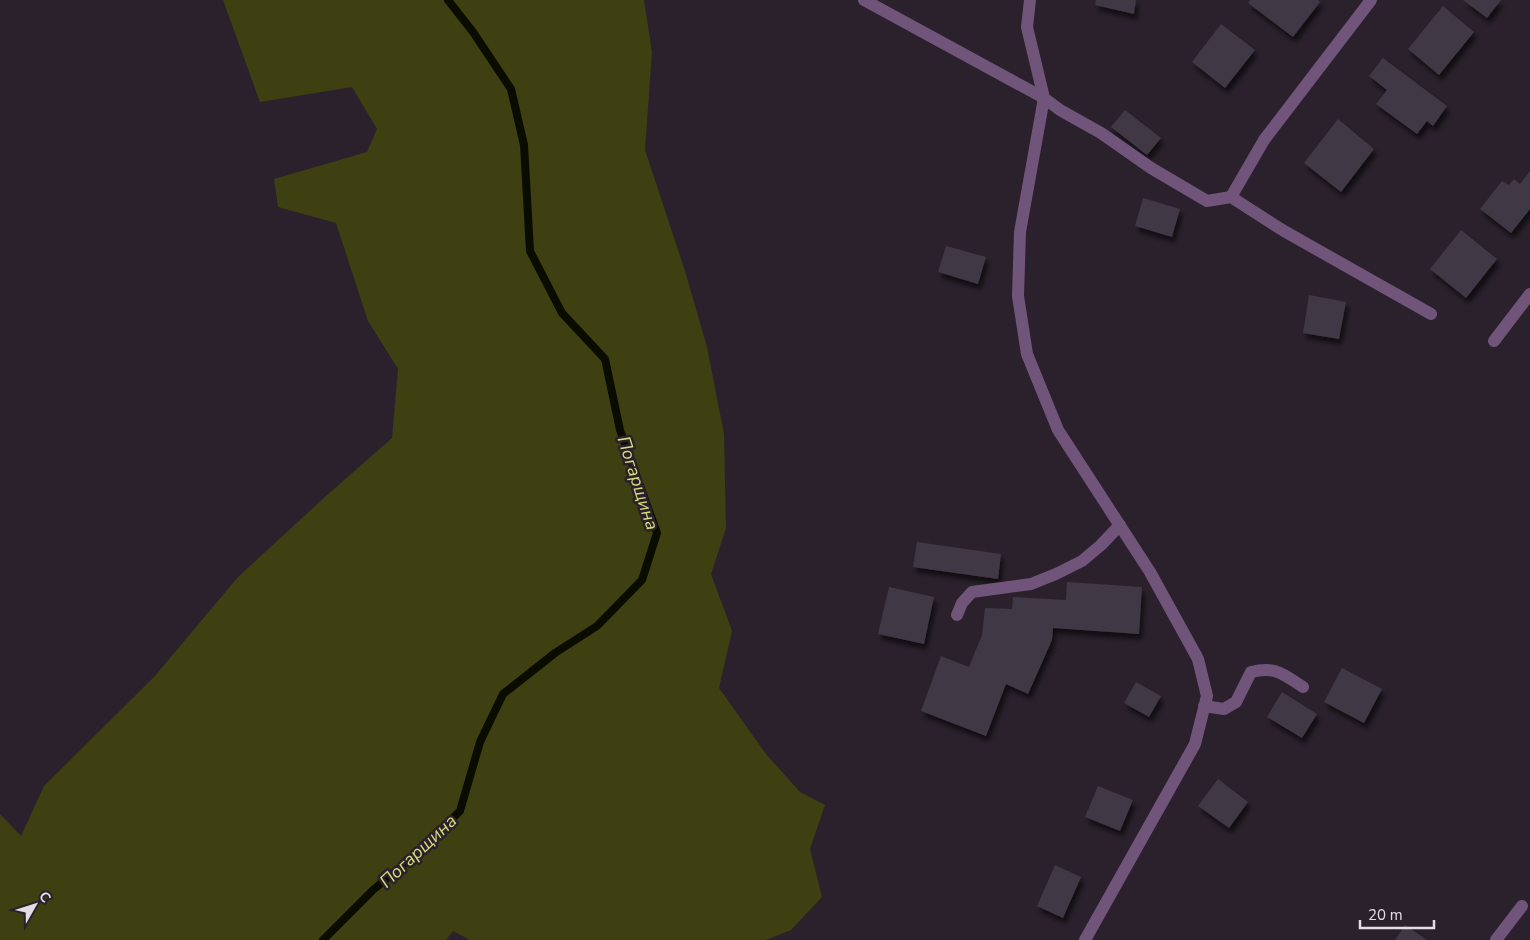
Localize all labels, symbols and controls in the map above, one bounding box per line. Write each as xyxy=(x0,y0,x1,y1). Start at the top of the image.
water label: Погарщина xyxy=(612,433,664,533)
water label: Погарщина xyxy=(374,809,462,893)
north arrow xyxy=(10,880,60,930)
text: С xyxy=(34,887,55,907)
scale bar xyxy=(1360,898,1434,930)
text: 20 m xyxy=(1368,905,1403,925)

